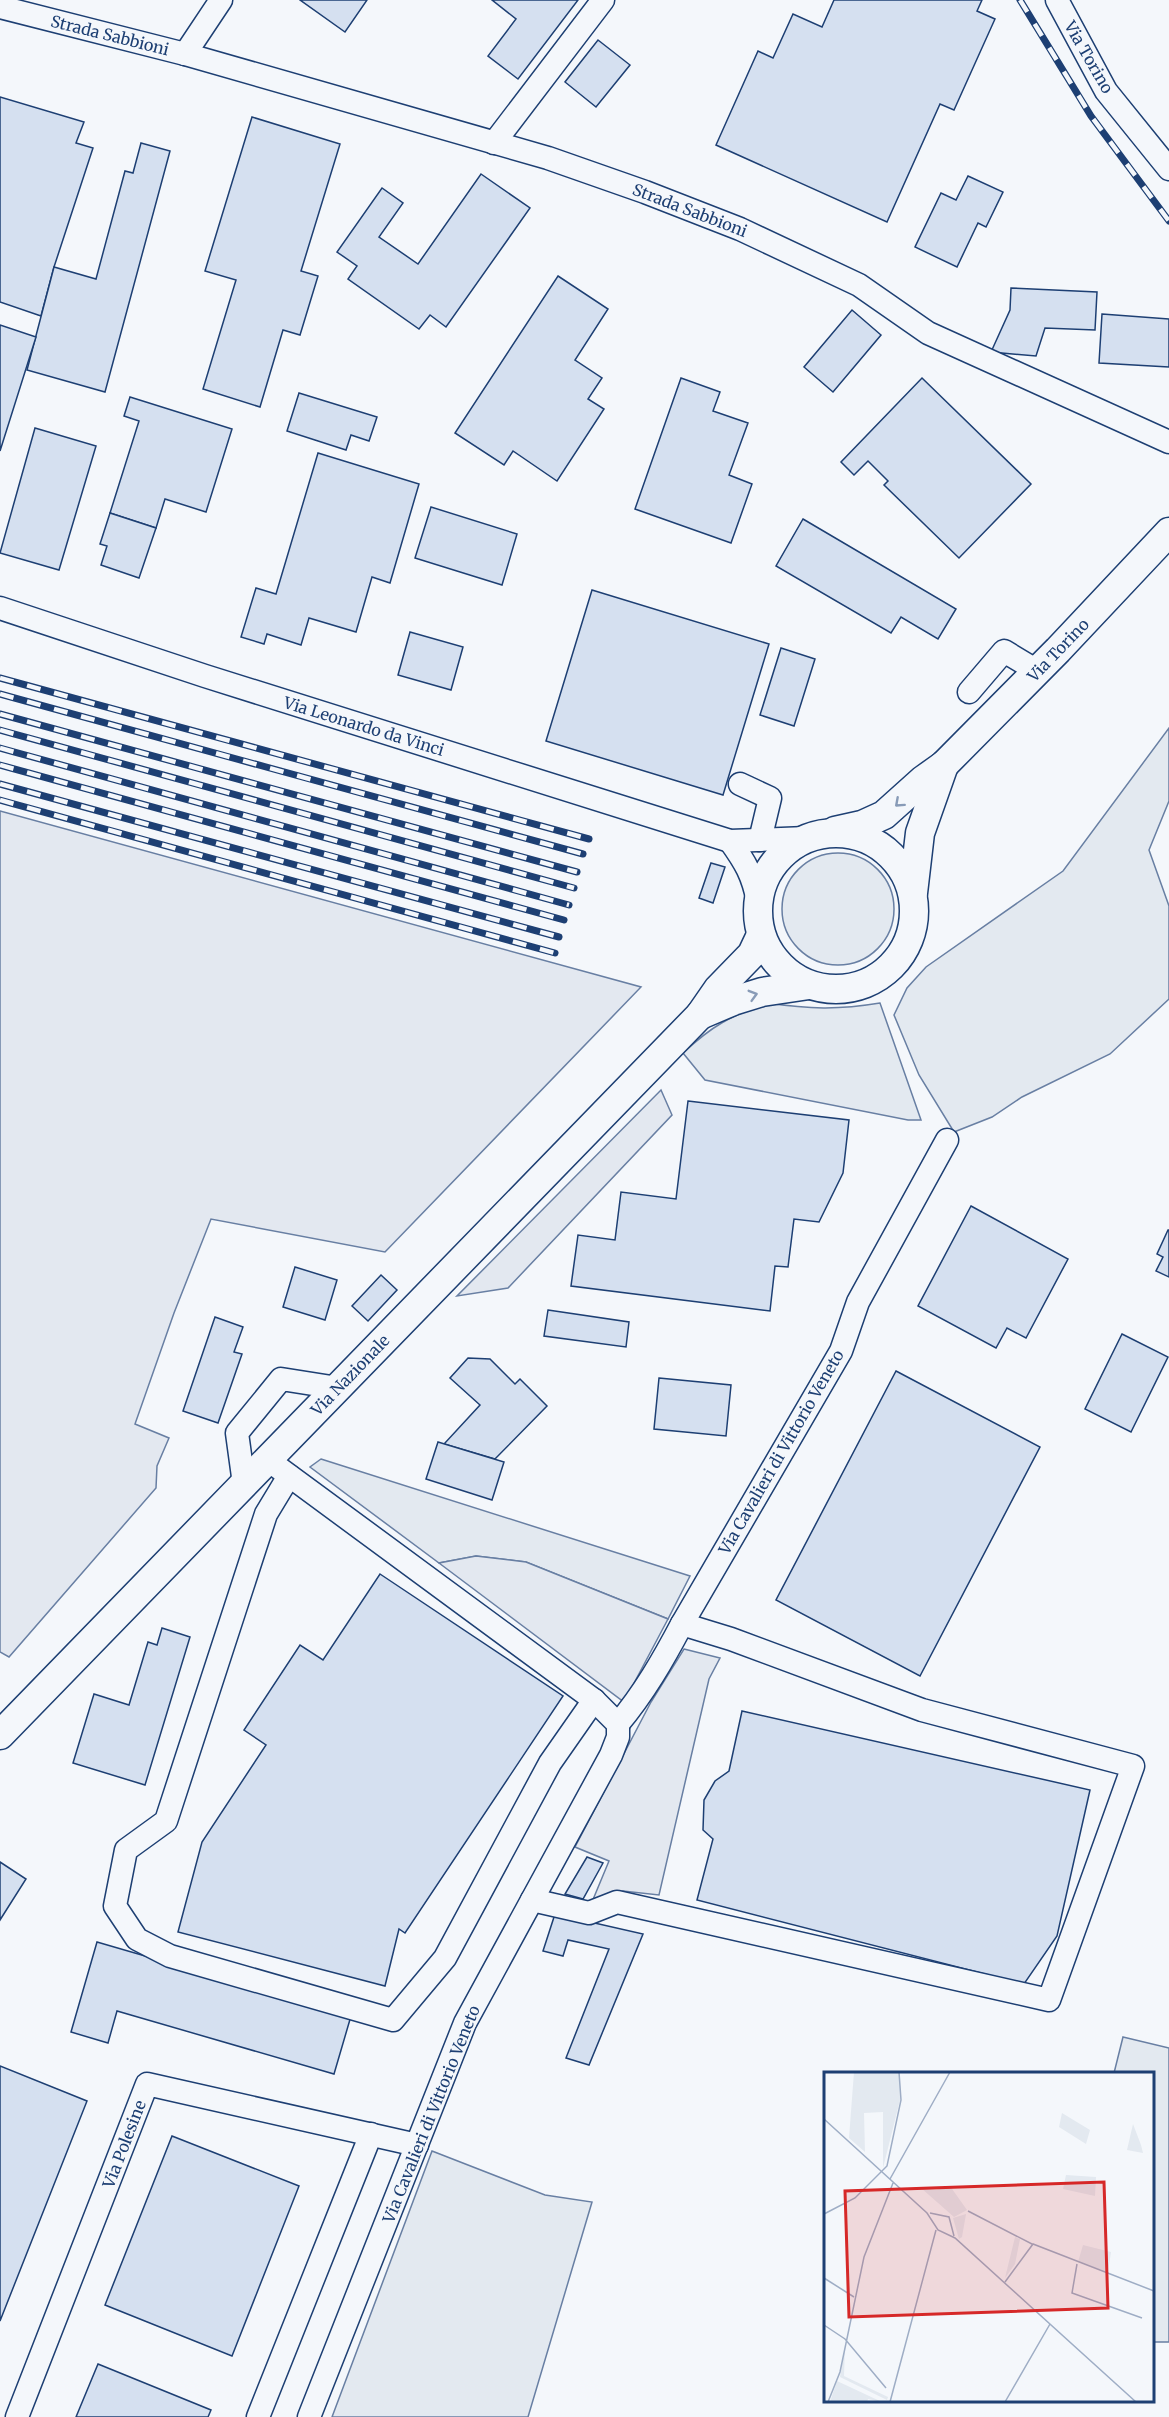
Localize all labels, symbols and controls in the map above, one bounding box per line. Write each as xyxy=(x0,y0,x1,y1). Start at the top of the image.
street label: Strada Sabbioni xyxy=(49,11,171,59)
street label: Via Torino xyxy=(1060,16,1118,97)
street label: Strada Sabbioni xyxy=(630,179,750,241)
street label: Via Torino xyxy=(1022,614,1093,687)
street label: Via Leonardo da Vinci xyxy=(280,692,447,760)
one-way arrow xyxy=(895,796,906,807)
one-way arrow xyxy=(748,989,758,1002)
street label: Via Nazionale xyxy=(306,1330,394,1420)
street label: Via Cavalieri di Vittorio Veneto xyxy=(714,1346,848,1559)
street label: Via Cavalieri di Vittorio Veneto xyxy=(378,2002,484,2227)
inset map xyxy=(824,2072,1154,2402)
street label: Via Polesine xyxy=(98,2097,150,2192)

